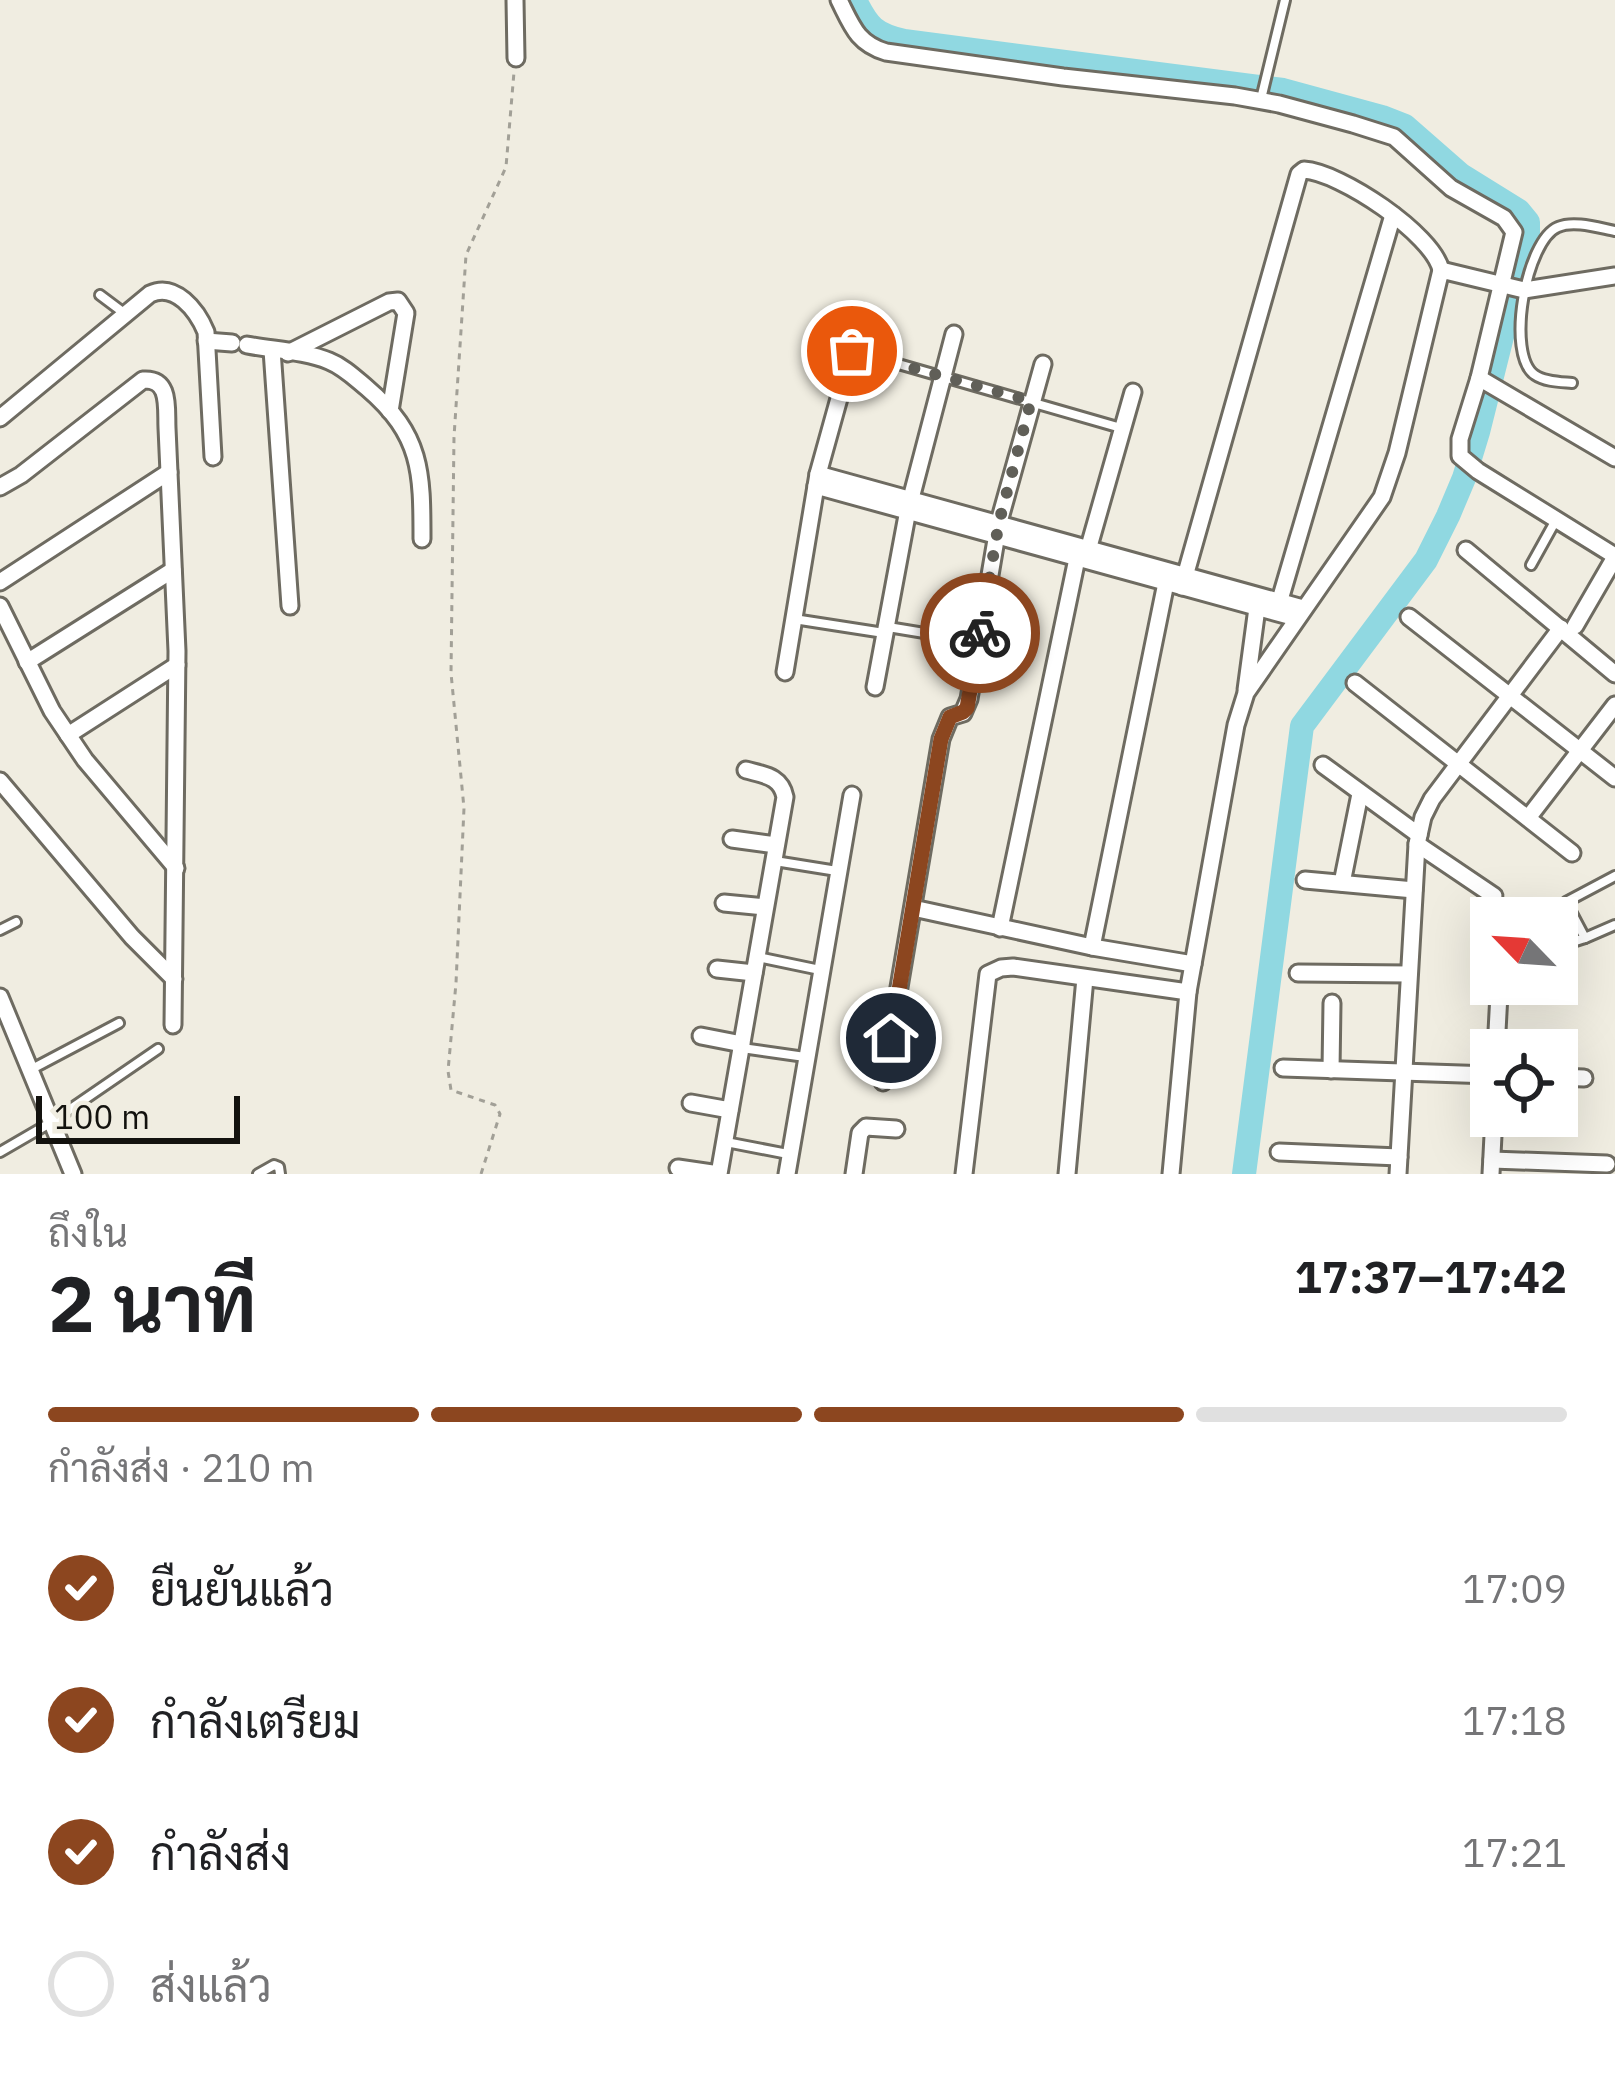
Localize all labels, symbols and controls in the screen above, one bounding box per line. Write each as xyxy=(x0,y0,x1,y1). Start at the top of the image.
pin xyxy=(801,300,903,402)
icon: bag xyxy=(819,318,885,384)
courier xyxy=(920,573,1040,693)
icon: bike xyxy=(947,600,1013,666)
north arrow xyxy=(1470,897,1578,1005)
map controls xyxy=(1470,897,1578,1137)
pin xyxy=(840,987,942,1089)
icon: home xyxy=(858,1005,924,1071)
button: locate xyxy=(1470,1029,1578,1137)
scale bar xyxy=(36,1090,240,1143)
text: 100 m xyxy=(54,1095,150,1138)
text: ถึงใน xyxy=(48,1207,128,1258)
text: 17:37–17:42 xyxy=(1295,1247,1567,1305)
text: 2 นาที xyxy=(48,1252,257,1353)
text: กำลังส่ง · 210 m xyxy=(48,1442,315,1493)
icon: check xyxy=(48,1555,114,1621)
text: ยืนยันแล้ว xyxy=(150,1560,334,1618)
text: 17:09 xyxy=(1462,1563,1567,1614)
icon: check xyxy=(48,1687,114,1753)
text: กำลังเตรียม xyxy=(150,1692,361,1750)
text: 17:18 xyxy=(1462,1695,1567,1746)
icon: check xyxy=(48,1819,114,1885)
text: กำลังส่ง xyxy=(150,1824,291,1882)
text: 17:21 xyxy=(1462,1827,1567,1878)
text: ส่งแล้ว xyxy=(150,1956,272,2014)

